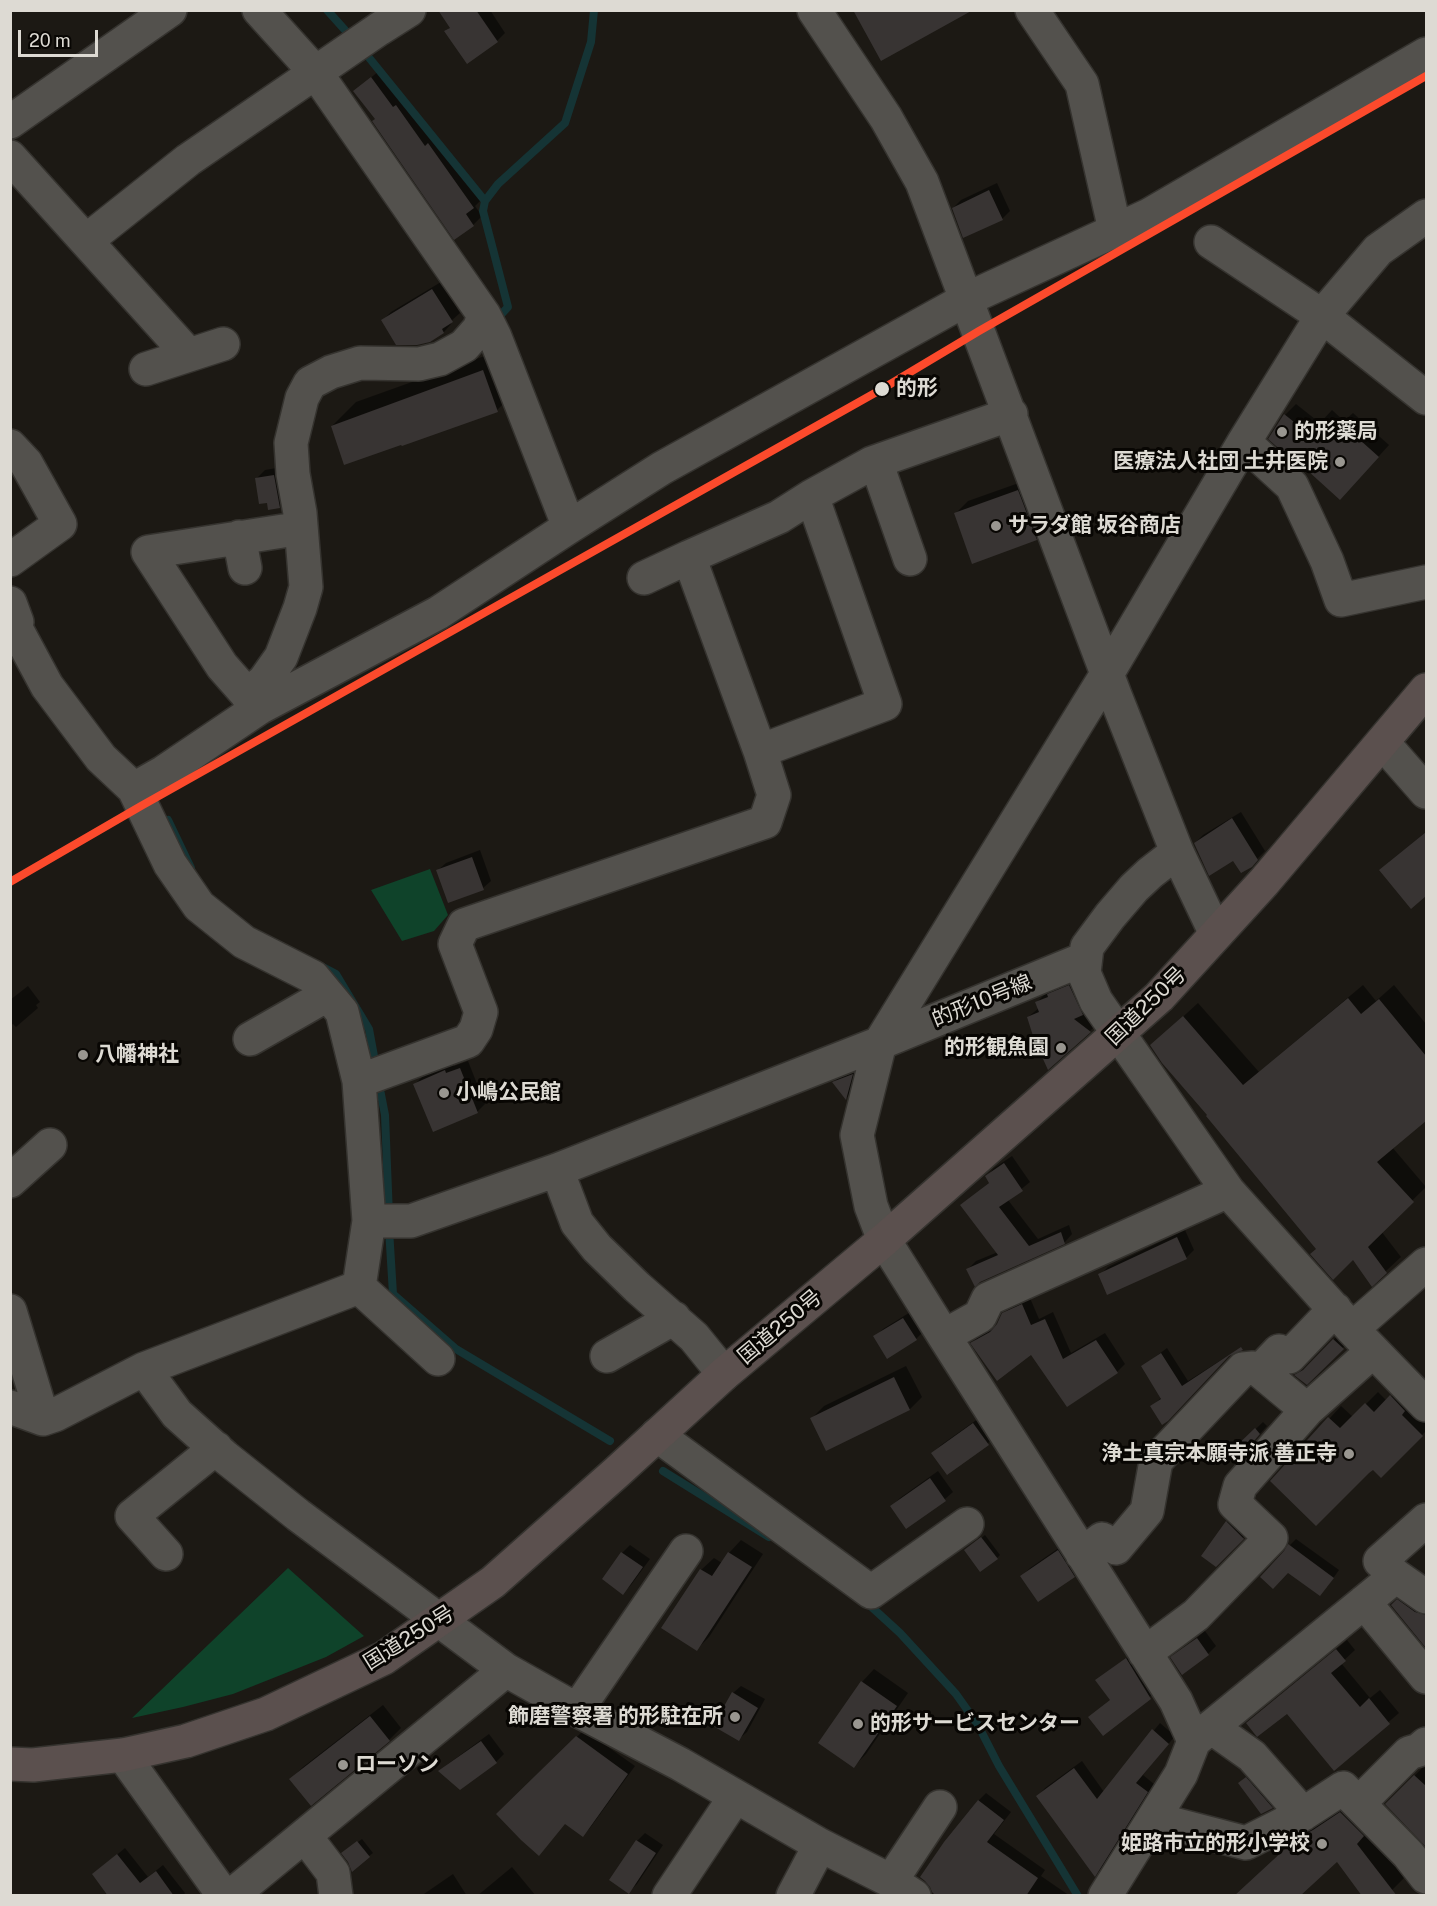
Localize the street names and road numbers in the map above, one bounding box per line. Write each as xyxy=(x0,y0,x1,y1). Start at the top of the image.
street label: 国道250号 xyxy=(1101,962,1191,1050)
street label: 的形10号線 xyxy=(928,970,1036,1032)
street label: 国道250号 xyxy=(733,1285,827,1369)
street label: 国道250号 xyxy=(359,1600,459,1676)

